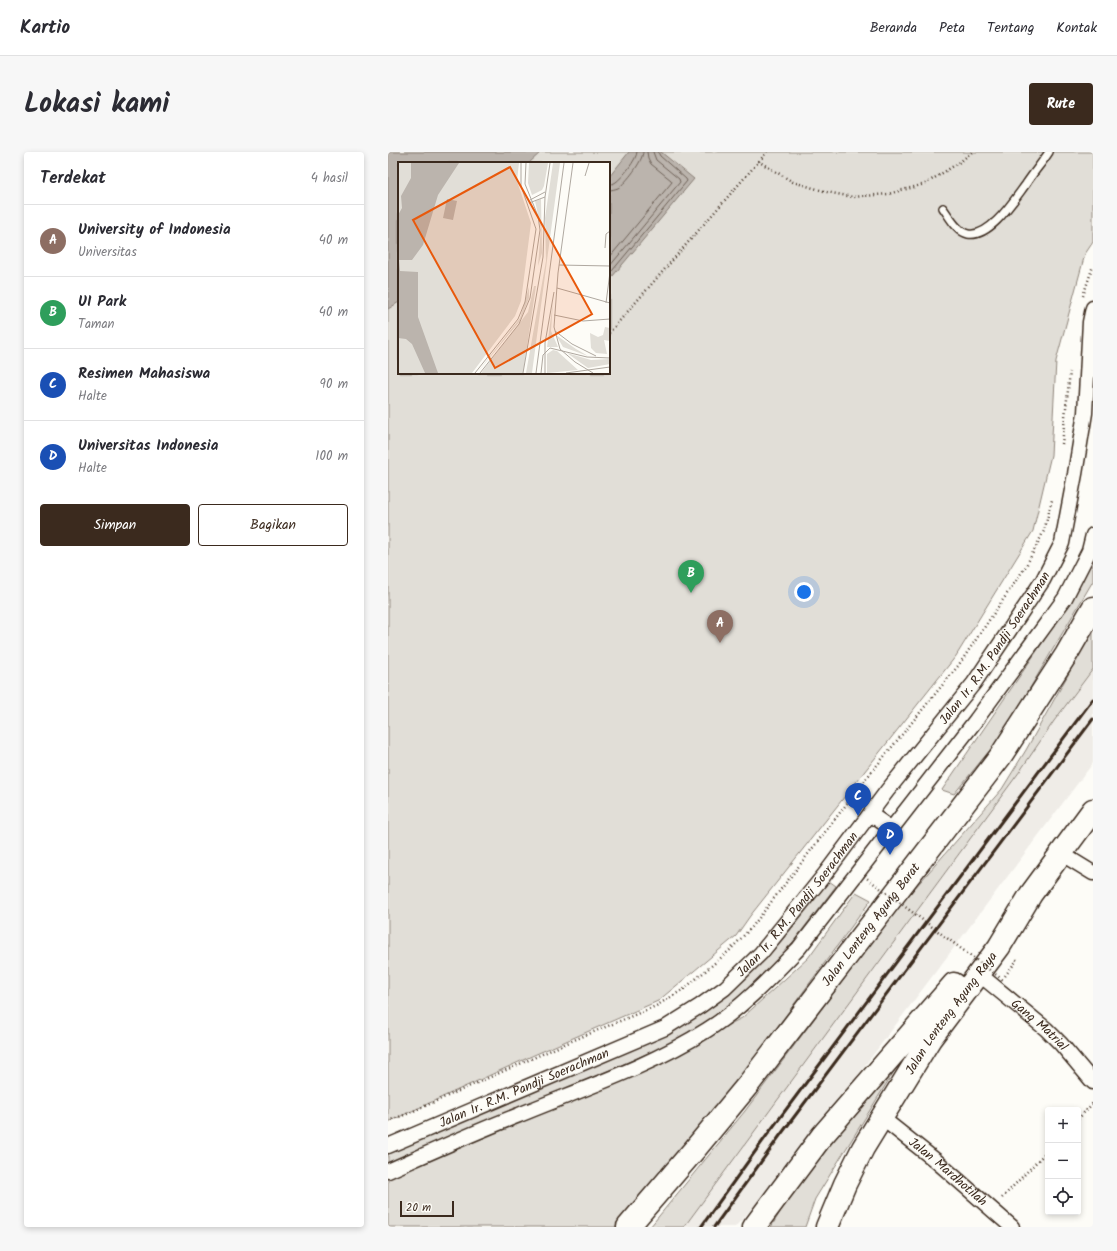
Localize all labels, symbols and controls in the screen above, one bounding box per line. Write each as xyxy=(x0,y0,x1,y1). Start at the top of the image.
text: Kartio xyxy=(20,13,70,43)
text: Beranda xyxy=(870,17,917,39)
text: Peta xyxy=(939,17,965,39)
text: Tentang xyxy=(987,17,1034,39)
text: Kontak xyxy=(1056,17,1097,39)
text: Lokasi kami xyxy=(24,82,170,127)
button: Rute xyxy=(1029,83,1093,125)
inset map xyxy=(398,162,610,374)
text: Terdekat xyxy=(40,165,106,192)
text: 4 hasil xyxy=(311,168,348,189)
text: University of Indonesia xyxy=(78,218,231,242)
text: A xyxy=(49,230,57,251)
text: 40 m xyxy=(319,230,348,251)
text: Universitas xyxy=(78,242,137,263)
text: UI Park xyxy=(78,290,126,314)
text: B xyxy=(49,302,57,323)
text: 40 m xyxy=(319,302,348,323)
text: Taman xyxy=(78,314,114,335)
text: Resimen Mahasiswa xyxy=(78,362,210,386)
text: C xyxy=(49,374,57,395)
text: 90 m xyxy=(320,374,348,395)
text: Halte xyxy=(78,386,107,407)
text: Universitas Indonesia xyxy=(78,434,218,458)
text: D xyxy=(49,446,57,467)
text: 100 m xyxy=(315,446,348,467)
text: Halte xyxy=(78,458,107,479)
button: Simpan xyxy=(40,504,190,546)
button: Bagikan xyxy=(198,504,348,546)
pin: B xyxy=(678,560,704,593)
street label: Jalan Ir. R.M. Pandji Soerachman xyxy=(934,568,1056,729)
your location xyxy=(794,582,814,602)
pin: A xyxy=(707,610,733,643)
pin: C xyxy=(845,783,871,816)
pin: D xyxy=(877,822,903,855)
street label: Jalan Ir. R.M. Pandji Soerachman xyxy=(731,827,864,982)
street label: Jalan Lenteng Agung Barat xyxy=(817,858,926,991)
street label: Jalan Lenteng Agung Raya xyxy=(900,947,1003,1079)
street label: Gang Matrial xyxy=(1006,994,1073,1056)
street label: Jalan Ir. R.M. Pandji Soerachman xyxy=(436,1042,613,1134)
map controls xyxy=(1045,1107,1081,1215)
button: + xyxy=(1045,1107,1081,1143)
street label: Jalan Mardhotilah xyxy=(904,1132,992,1212)
button: − xyxy=(1045,1143,1081,1179)
button: locate xyxy=(1045,1179,1081,1215)
scale bar xyxy=(400,1199,454,1218)
text: 20 m xyxy=(406,1199,431,1217)

